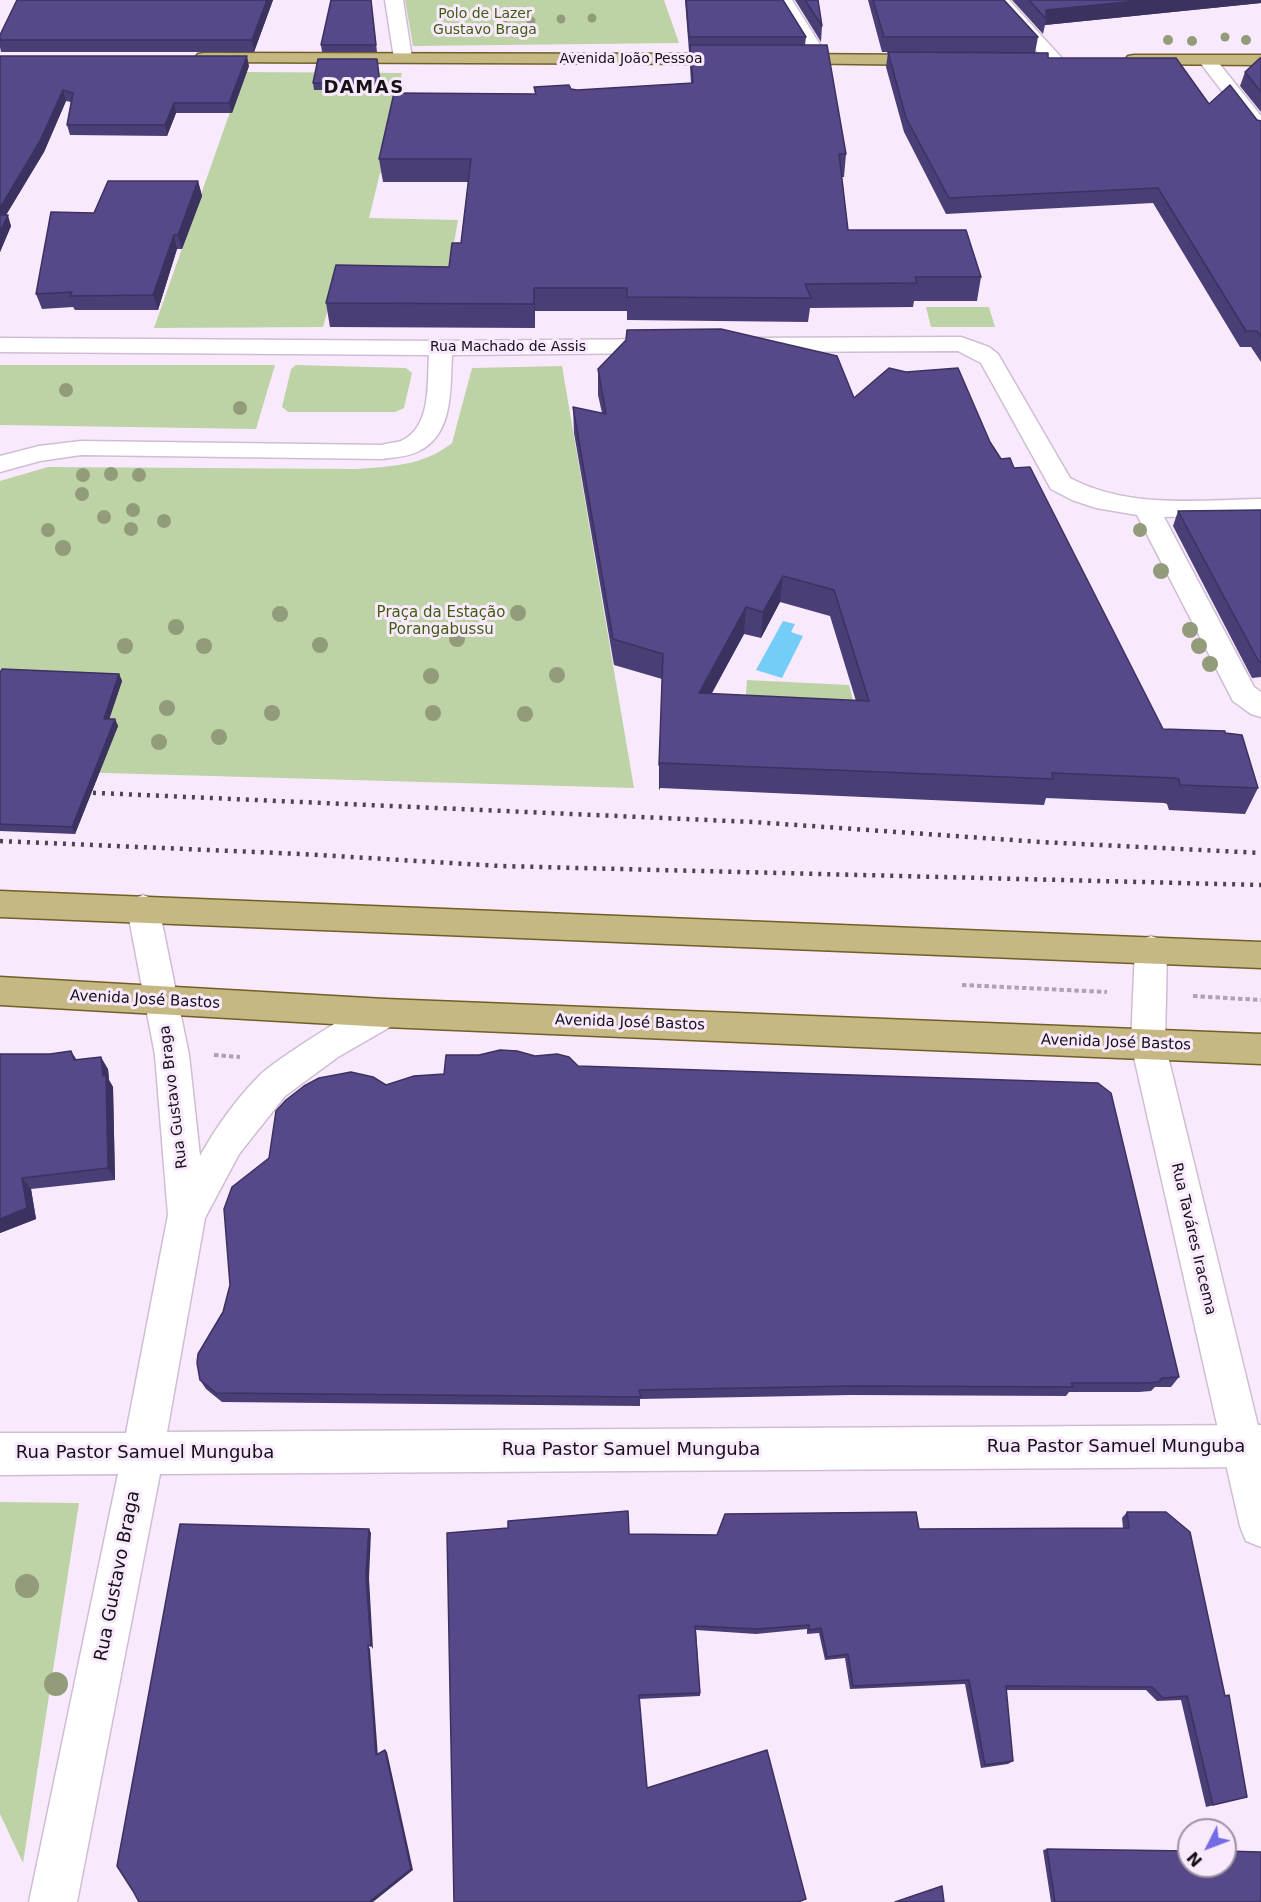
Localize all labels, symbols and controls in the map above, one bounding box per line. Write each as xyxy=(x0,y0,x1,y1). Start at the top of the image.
park label: Polo de Lazer Gustavo Braga xyxy=(433,6,537,38)
street label: Avenida João Pessoa xyxy=(560,51,702,67)
district label: DAMAS xyxy=(323,77,405,99)
street label: Rua Machado de Assis xyxy=(430,339,586,355)
park label: Praça da Estação Porangabussu xyxy=(377,604,505,639)
street label: Avenida José Bastos xyxy=(70,987,220,1013)
street label: Avenida José Bastos xyxy=(555,1011,705,1035)
street label: Rua Gustavo Braga xyxy=(156,1024,192,1170)
street label: Avenida José Bastos xyxy=(1041,1031,1191,1055)
street label: Rua Taváres Iracema xyxy=(1167,1161,1219,1317)
street label: Rua Pastor Samuel Munguba xyxy=(987,1436,1245,1458)
street label: Rua Pastor Samuel Munguba xyxy=(502,1439,760,1461)
street label: Rua Pastor Samuel Munguba xyxy=(16,1442,274,1464)
street label: Rua Gustavo Braga xyxy=(91,1489,145,1663)
north arrow xyxy=(1177,1818,1237,1878)
text: N xyxy=(1183,1848,1206,1870)

